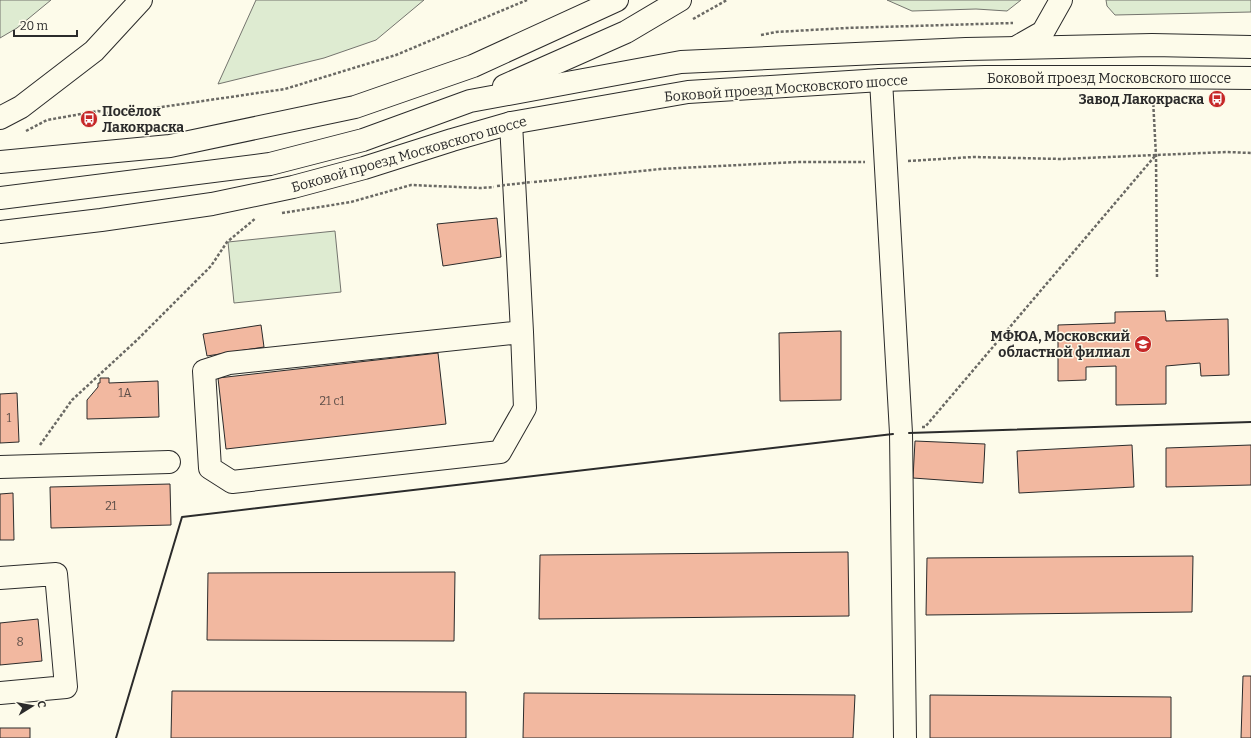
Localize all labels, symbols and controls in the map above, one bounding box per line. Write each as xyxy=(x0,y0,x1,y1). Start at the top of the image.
scale bar xyxy=(14,12,77,38)
text: 20 m xyxy=(20,19,49,33)
street label: Боковой проезд Московского шоссе xyxy=(987,70,1231,87)
street label: Боковой проезд Московского шоссе xyxy=(664,72,908,105)
bus stop icon: Завод Лакокраска xyxy=(1207,89,1227,109)
place label: Завод Лакокраска xyxy=(1079,91,1204,108)
place label: Посёлок Лакокраска xyxy=(102,103,184,136)
bus stop icon: Посёлок Лакокраска xyxy=(79,109,99,129)
street label: Боковой проезд Московского шоссе xyxy=(289,113,529,196)
place label: МФЮА, Московский областной филиал xyxy=(990,328,1131,361)
school or university icon: МФЮА, Московский областной филиал xyxy=(1133,334,1153,354)
house number: 1А xyxy=(118,386,132,400)
house number: 21 с1 xyxy=(320,394,345,408)
house number: 1 xyxy=(7,411,12,425)
house number: 21 xyxy=(105,499,117,513)
house number: 8 xyxy=(16,635,24,649)
north arrow xyxy=(12,686,52,726)
text: С xyxy=(34,700,48,709)

